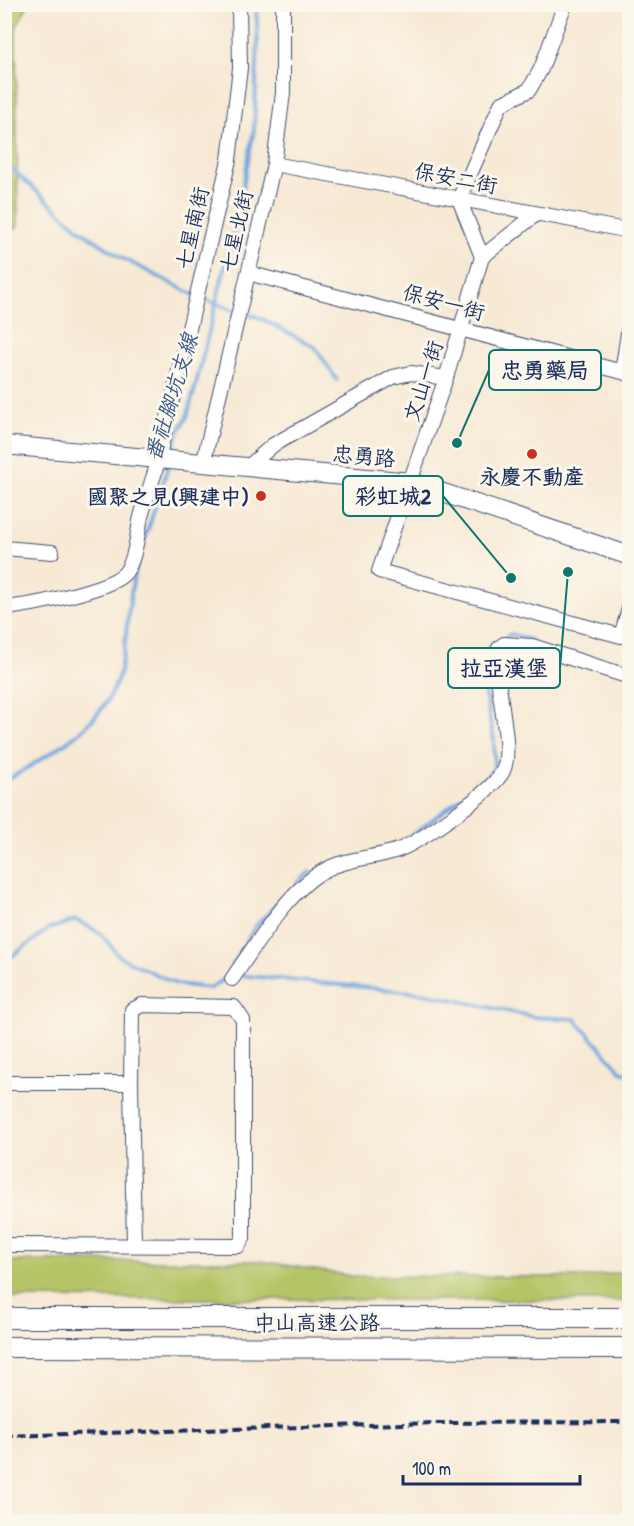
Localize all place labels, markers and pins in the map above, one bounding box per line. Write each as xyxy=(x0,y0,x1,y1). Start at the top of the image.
callout: 忠勇藥局 xyxy=(489,350,601,390)
marker: 永慶不動產 xyxy=(525,447,539,461)
place label: 永慶不動產 xyxy=(480,462,585,491)
callout: 彩虹城2 xyxy=(343,476,443,516)
place label: 國聚之見(興建中) xyxy=(87,482,249,511)
marker: 國聚之見(興建中) xyxy=(254,489,268,503)
callout: 拉亞漢堡 xyxy=(448,648,560,688)

